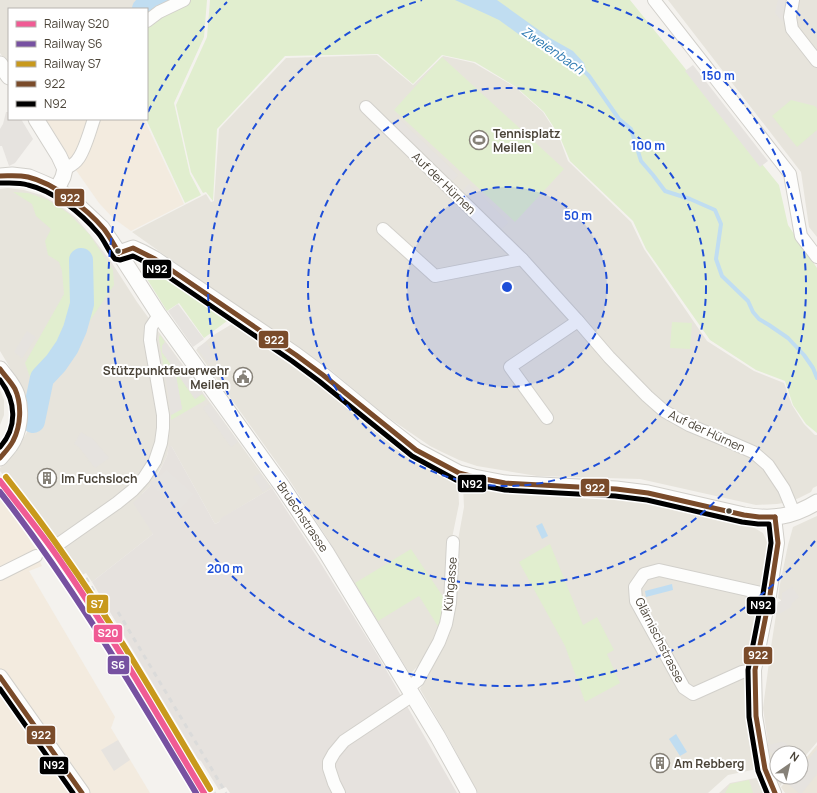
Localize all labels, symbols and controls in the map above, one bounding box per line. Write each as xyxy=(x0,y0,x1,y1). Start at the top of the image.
legend xyxy=(8,8,148,120)
text: Railway S20 xyxy=(44,15,109,32)
water label: Zweienbach xyxy=(518,22,589,79)
text: Railway S6 xyxy=(44,35,103,52)
text: Railway S7 xyxy=(44,55,101,72)
text: 150 m xyxy=(701,67,735,84)
text: 922 xyxy=(44,75,65,92)
text: N92 xyxy=(44,95,67,112)
place label: Tennisplatz Meilen xyxy=(493,125,561,156)
sports icon: Tennisplatz Meilen xyxy=(468,129,490,151)
text: 100 m xyxy=(631,137,665,154)
street label: Auf der Hürnen xyxy=(408,148,480,218)
line badge: 922 xyxy=(54,188,85,207)
text: 922 xyxy=(60,190,80,205)
text: 50 m xyxy=(564,207,592,224)
unlabelled marker xyxy=(113,246,123,256)
line badge: N92 xyxy=(142,259,172,279)
text: N92 xyxy=(146,261,168,276)
centre of rings xyxy=(500,280,514,294)
line badge: 922 xyxy=(258,330,289,349)
text: 922 xyxy=(264,332,284,347)
place label: Stützpunktfeuerwehr Meilen xyxy=(103,362,229,393)
public building icon: Stützpunktfeuerwehr Meilen xyxy=(232,366,254,388)
street label: Auf der Hürnen xyxy=(666,406,748,456)
building icon: Im Fuchsloch xyxy=(36,467,58,489)
place label: Im Fuchsloch xyxy=(61,470,137,487)
line badge: N92 xyxy=(457,474,487,493)
text: N92 xyxy=(461,476,483,491)
line badge: 922 xyxy=(580,478,610,497)
street label: Bruechstrasse xyxy=(273,479,333,555)
text: 922 xyxy=(585,480,605,495)
unlabelled marker xyxy=(724,506,734,516)
street label: Kühgasse xyxy=(439,556,461,612)
text: 200 m xyxy=(207,560,243,577)
line badge: S7 xyxy=(86,594,109,614)
street label: Glärnischstrasse xyxy=(631,594,689,686)
text: S7 xyxy=(90,596,104,611)
line badge: N92 xyxy=(746,596,776,615)
text: N92 xyxy=(750,597,772,612)
line badge: S20 xyxy=(93,624,123,643)
text: S20 xyxy=(97,625,119,640)
line badge: 922 xyxy=(743,646,773,665)
text: 922 xyxy=(748,647,768,662)
line badge: S6 xyxy=(107,655,130,675)
text: S6 xyxy=(111,657,125,672)
line badge: 922 xyxy=(26,725,56,745)
text: 922 xyxy=(31,727,51,742)
north arrow xyxy=(769,745,809,785)
text: N xyxy=(787,748,802,765)
building icon: Am Rebberg xyxy=(649,752,671,774)
place label: Am Rebberg xyxy=(674,755,744,772)
line badge: N92 xyxy=(39,756,69,775)
text: N92 xyxy=(43,757,65,772)

